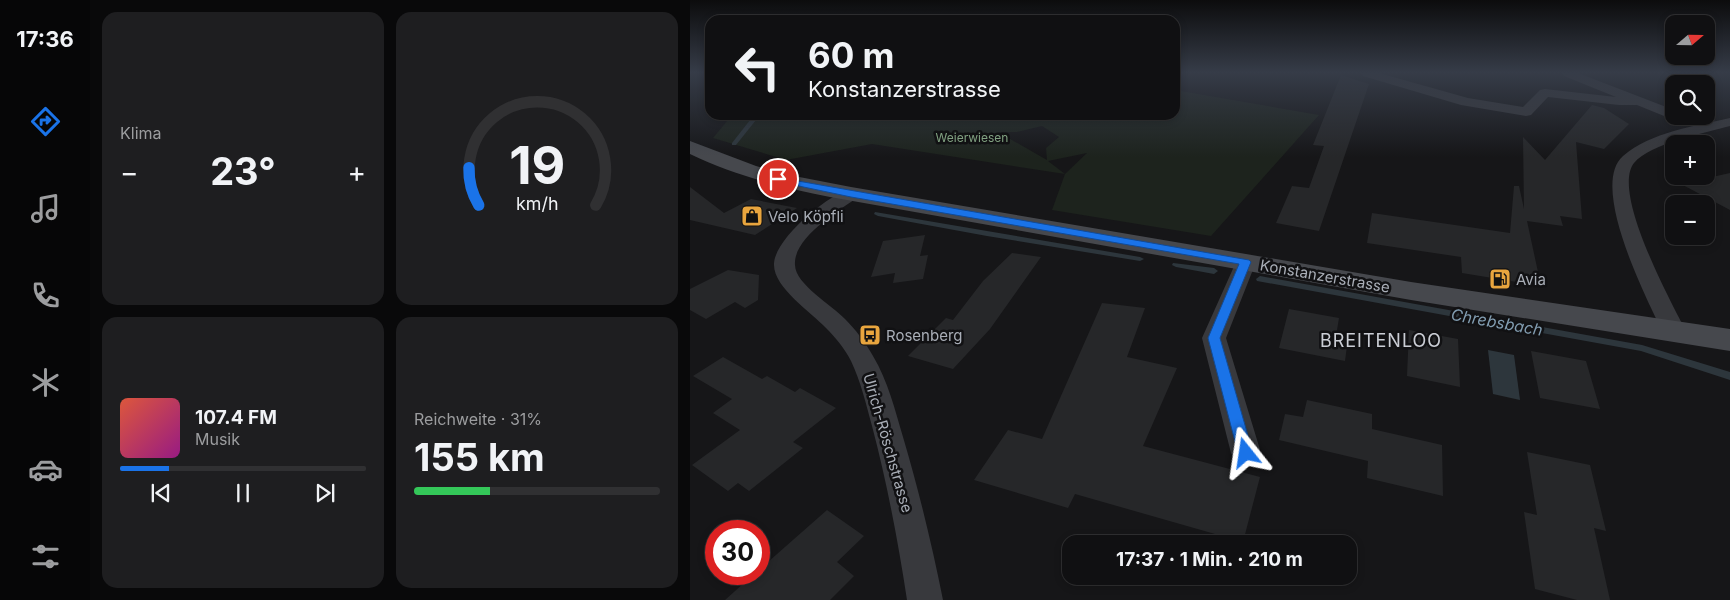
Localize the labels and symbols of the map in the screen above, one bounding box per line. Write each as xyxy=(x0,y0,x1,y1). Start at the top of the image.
north arrow xyxy=(1665,15,1715,65)
park label: Weierwiesen xyxy=(936,130,1008,145)
pin xyxy=(757,158,799,200)
shop icon: Velo Köpfli xyxy=(740,204,764,228)
place label: Velo Köpfli xyxy=(768,207,844,226)
street label: Konstanzerstrasse xyxy=(1259,255,1391,297)
fuel station icon: Avia xyxy=(1488,267,1512,291)
place label: Avia xyxy=(1516,270,1546,289)
water label: Chrebsbach xyxy=(1450,304,1544,340)
bus stop icon: Rosenberg xyxy=(858,323,882,347)
place label: Rosenberg xyxy=(886,326,962,345)
district label: BREITENLOO xyxy=(1320,330,1442,351)
street label: Ulrich-Röschstrasse xyxy=(859,371,917,515)
position arrow xyxy=(1219,426,1271,478)
speed limit sign: 30 xyxy=(705,520,770,585)

